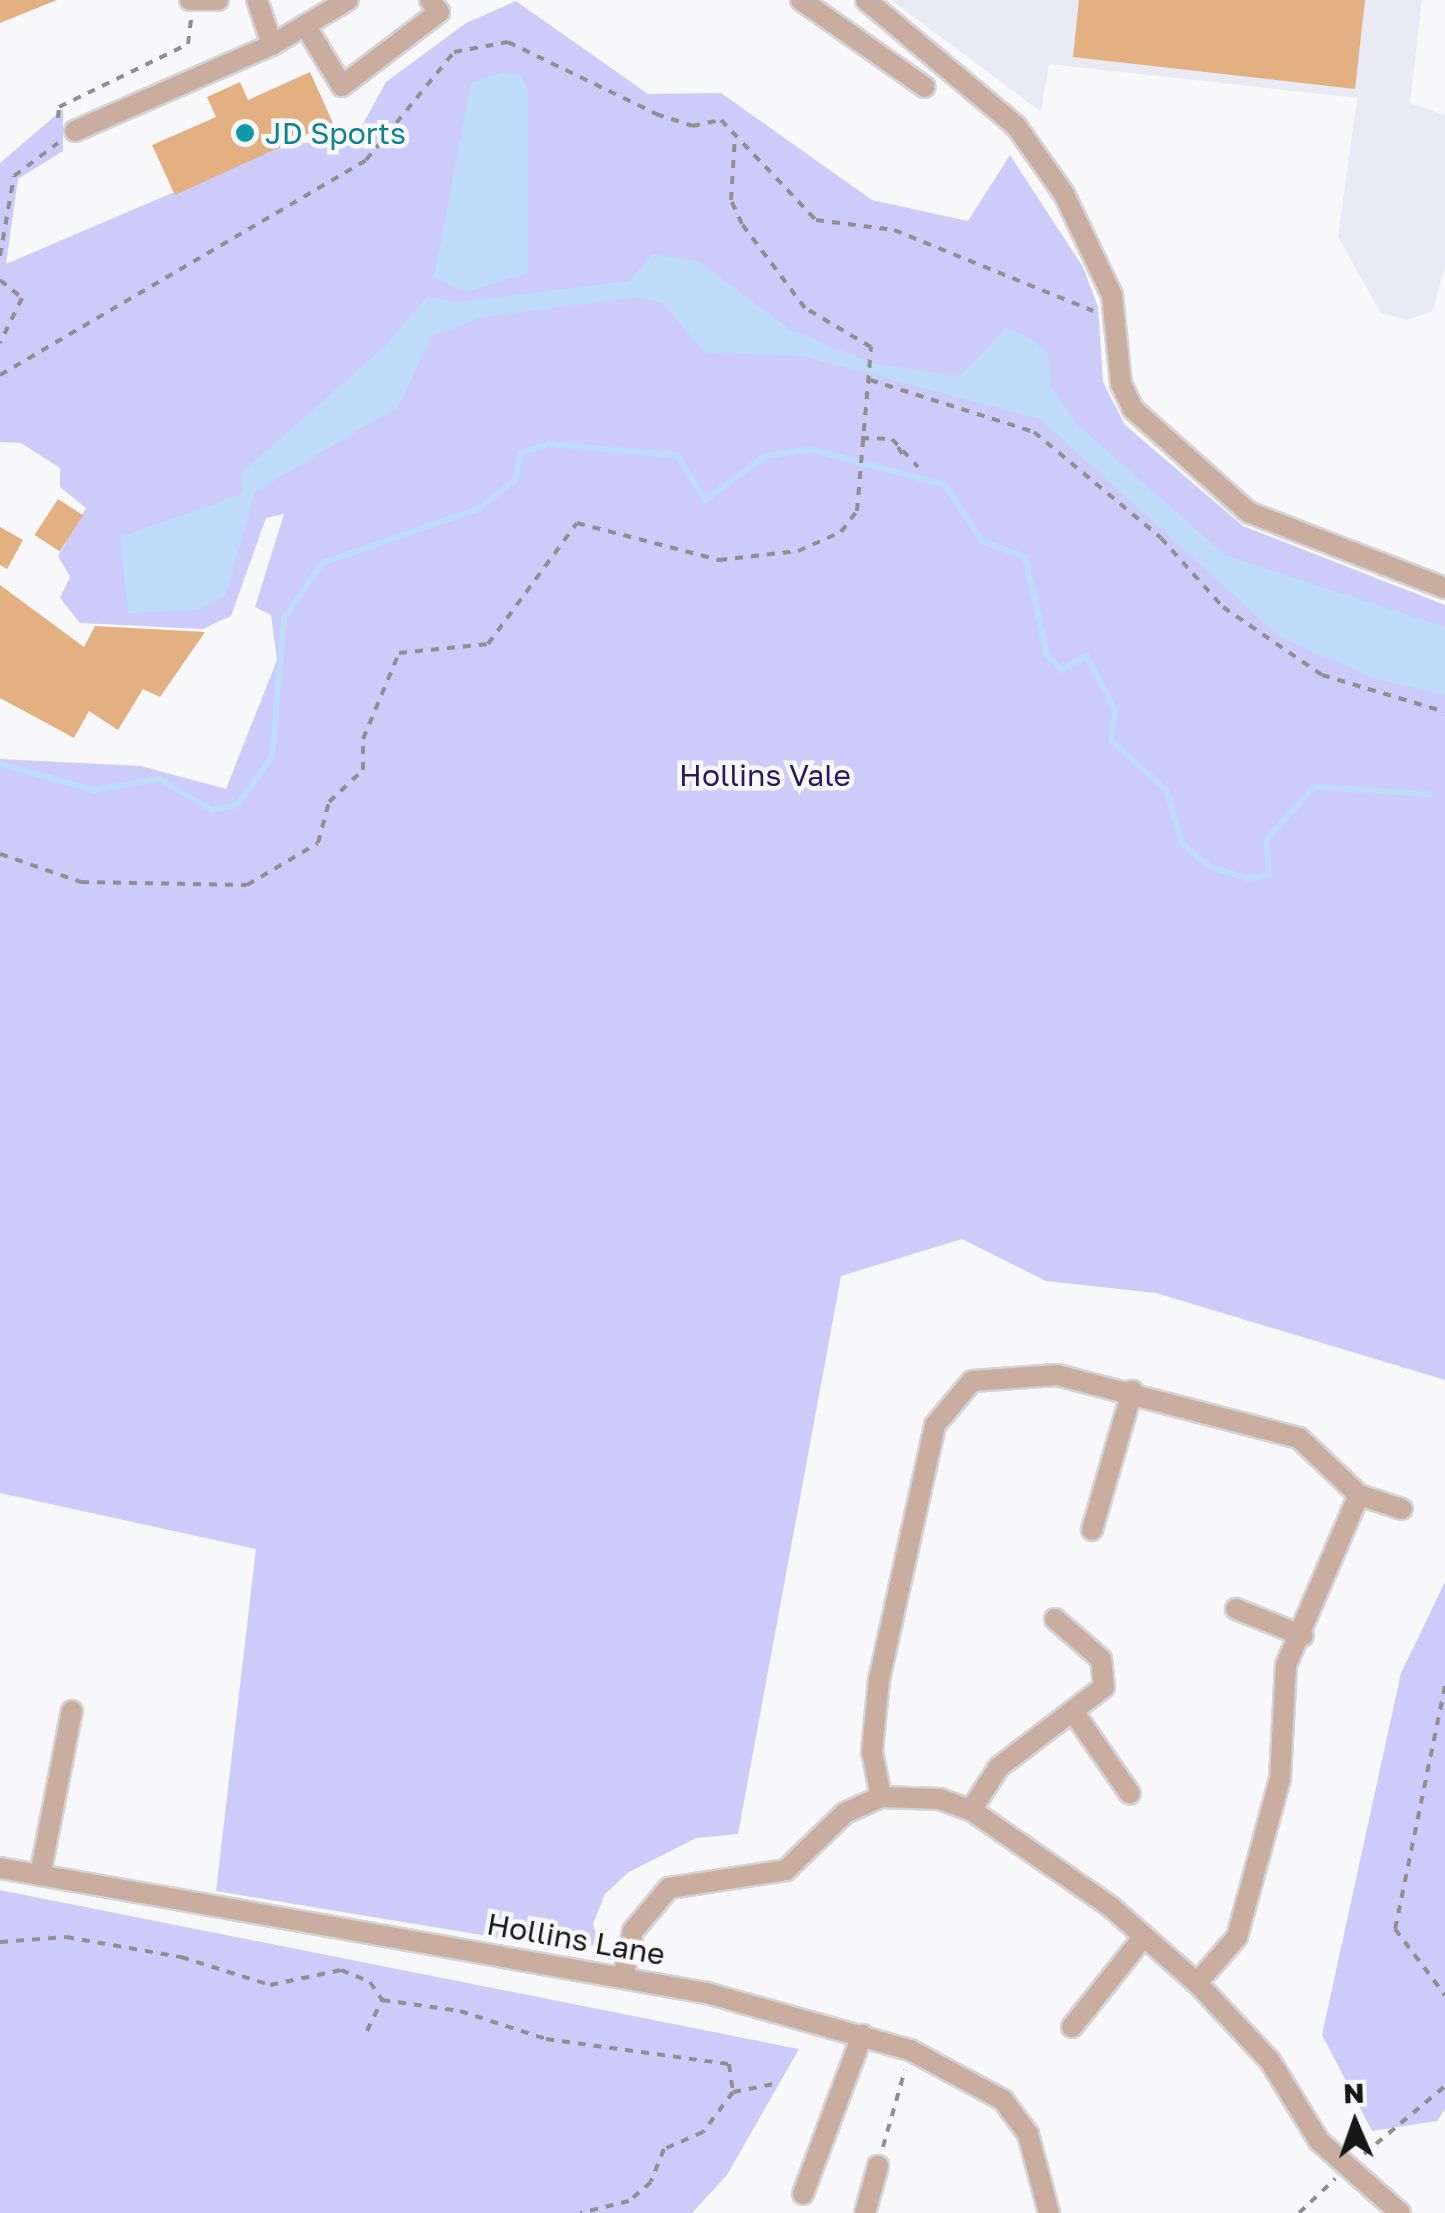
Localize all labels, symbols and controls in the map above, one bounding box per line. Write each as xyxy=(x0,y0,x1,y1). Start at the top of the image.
place label: JD Sports xyxy=(265,115,406,151)
marker: JD Sports xyxy=(234,122,256,144)
park label: Hollins Vale xyxy=(679,757,851,793)
street label: Hollins Lane xyxy=(484,1906,668,1972)
north arrow xyxy=(1305,2073,1405,2173)
text: N xyxy=(1343,2076,1365,2109)

